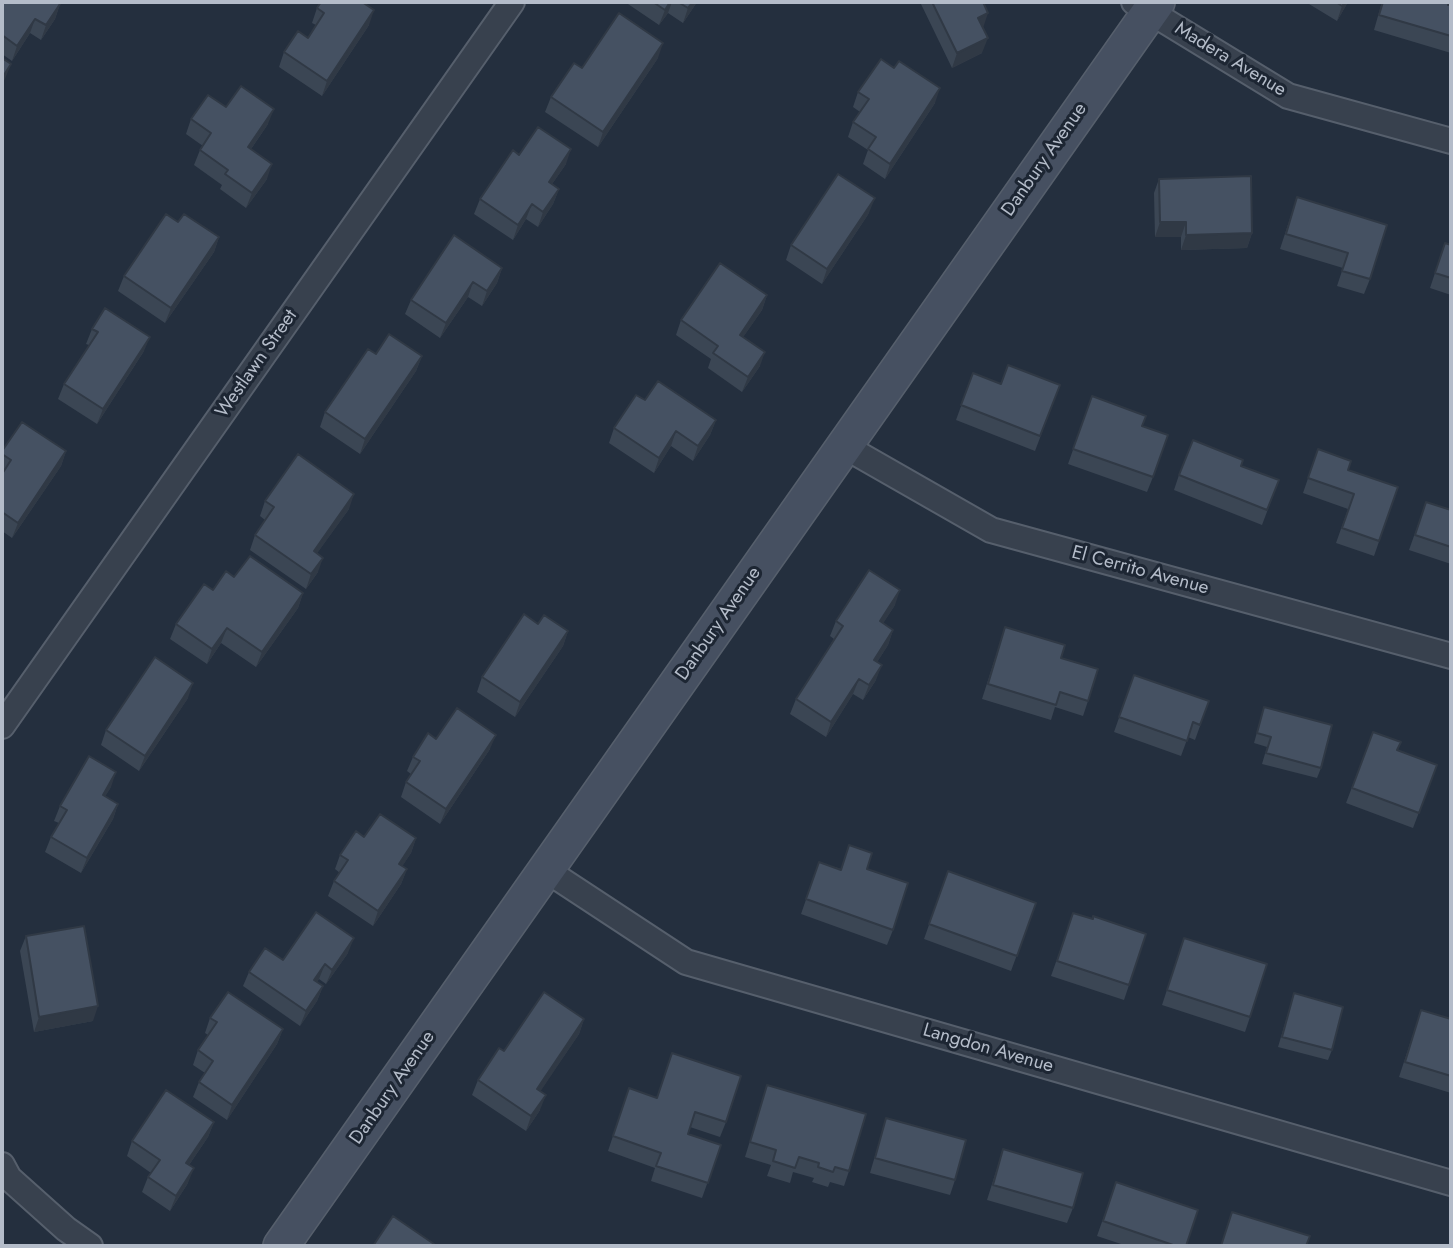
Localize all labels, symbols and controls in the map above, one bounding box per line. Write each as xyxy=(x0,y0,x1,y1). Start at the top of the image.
street label: Madera Avenue xyxy=(1170,18,1290,102)
street label: Danbury Avenue xyxy=(997,99,1093,221)
street label: Westlawn Street xyxy=(211,306,303,422)
street label: El Cerrito Avenue xyxy=(1069,542,1211,600)
street label: Danbury Avenue xyxy=(671,563,767,685)
street label: Langdon Avenue xyxy=(920,1019,1056,1079)
street label: Danbury Avenue xyxy=(345,1027,441,1149)

